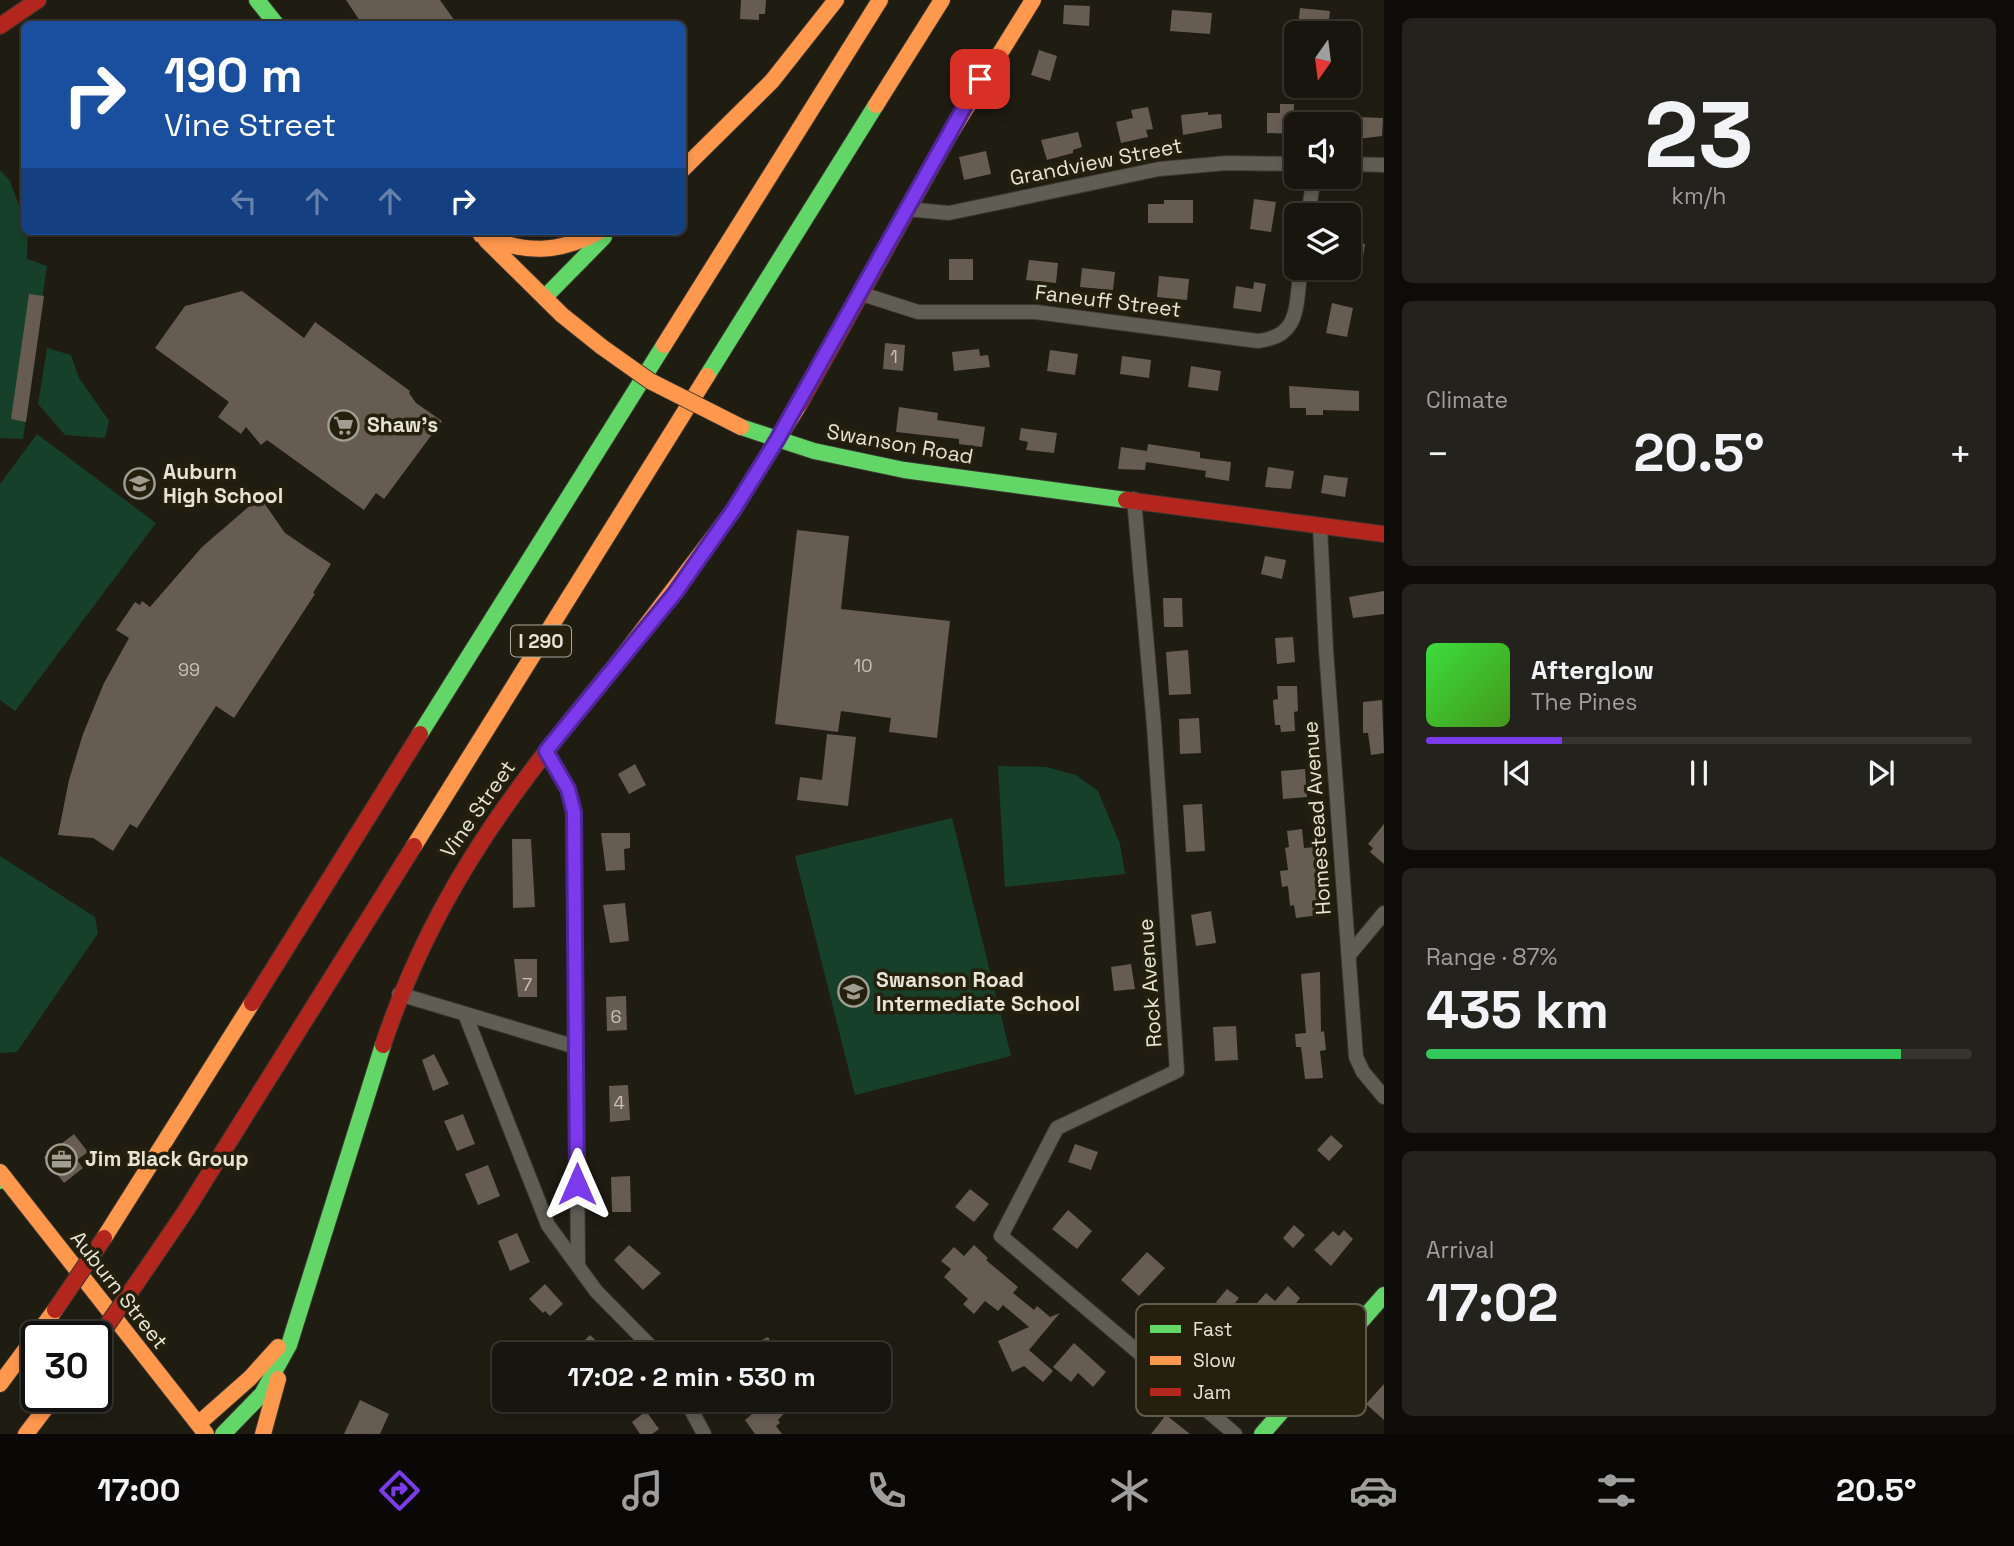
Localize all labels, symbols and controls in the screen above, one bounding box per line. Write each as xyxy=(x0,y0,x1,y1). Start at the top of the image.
north arrow xyxy=(1284,21,1362,98)
map controls xyxy=(1284,21,1361,280)
text: 190 m xyxy=(164,44,302,106)
icon: right xyxy=(49,49,140,140)
pin xyxy=(950,49,1010,109)
icon: arrive xyxy=(961,60,999,98)
text: 23 xyxy=(1644,77,1754,194)
text: Vine Street xyxy=(164,105,336,145)
button: sound xyxy=(1284,112,1361,189)
street label: Grandview Street xyxy=(1007,132,1184,191)
text: km/h xyxy=(1672,181,1726,211)
icon: left xyxy=(225,182,263,220)
icon: ahead xyxy=(298,182,336,220)
icon: ahead xyxy=(371,182,409,220)
icon: right xyxy=(444,182,482,220)
button: layers xyxy=(1284,203,1361,280)
street label: Faneuff Street xyxy=(1033,278,1183,323)
house number: 1 xyxy=(890,345,898,368)
text: Climate xyxy=(1426,385,1508,415)
supermarket icon: Shaw's xyxy=(327,408,361,442)
place label: Shaw's xyxy=(367,411,438,438)
street label: Swanson Road xyxy=(825,417,975,470)
text: 20.5° xyxy=(1633,420,1765,486)
text: − xyxy=(1426,430,1450,478)
text: + xyxy=(1948,430,1972,478)
place label: Auburn High School xyxy=(163,458,283,509)
school or university icon: Auburn High School xyxy=(123,467,157,501)
road number: I 290 xyxy=(511,626,571,656)
text: Afterglow xyxy=(1531,653,1654,687)
house number: 10 xyxy=(853,654,873,677)
house number: 99 xyxy=(178,658,200,681)
text: The Pines xyxy=(1531,687,1637,717)
street label: Homestead Avenue xyxy=(1296,720,1337,916)
icon: previous xyxy=(1498,754,1536,792)
icon: pause xyxy=(1680,754,1718,792)
icon: next xyxy=(1862,754,1900,792)
street label: Vine Street xyxy=(434,755,521,863)
street label: Rock Avenue xyxy=(1132,918,1167,1049)
text: Range · 87% xyxy=(1426,942,1557,972)
place label: Swanson Road Intermediate School xyxy=(876,966,1080,1017)
house number: 7 xyxy=(522,973,532,996)
school or university icon: Swanson Road Intermediate School xyxy=(836,975,870,1009)
text: 435 km xyxy=(1426,977,1609,1043)
house number: 6 xyxy=(610,1005,622,1028)
house number: 4 xyxy=(613,1091,625,1114)
office icon: Jim Black Group xyxy=(45,1142,79,1176)
place label: Jim Black Group xyxy=(85,1145,249,1172)
position arrow xyxy=(540,1147,614,1221)
street label: Auburn Street xyxy=(65,1225,174,1354)
text: Arrival xyxy=(1426,1235,1494,1265)
text: 17:02 xyxy=(1426,1270,1558,1336)
legend xyxy=(1136,1304,1366,1416)
text: Fast xyxy=(1193,1317,1233,1342)
speed limit sign: 30 xyxy=(21,1321,112,1412)
text: Slow xyxy=(1193,1348,1236,1373)
text: 17:02 · 2 min · 530 m xyxy=(567,1360,816,1394)
text: Jam xyxy=(1193,1380,1231,1405)
icon: directions xyxy=(375,1466,424,1515)
icon: music xyxy=(618,1466,667,1515)
icon: phone xyxy=(862,1466,911,1515)
icon: climate xyxy=(1105,1466,1154,1515)
icon: car xyxy=(1349,1466,1398,1515)
icon: filters xyxy=(1592,1466,1641,1515)
text: 17:00 xyxy=(97,1470,180,1510)
text: 20.5° xyxy=(1836,1470,1917,1510)

